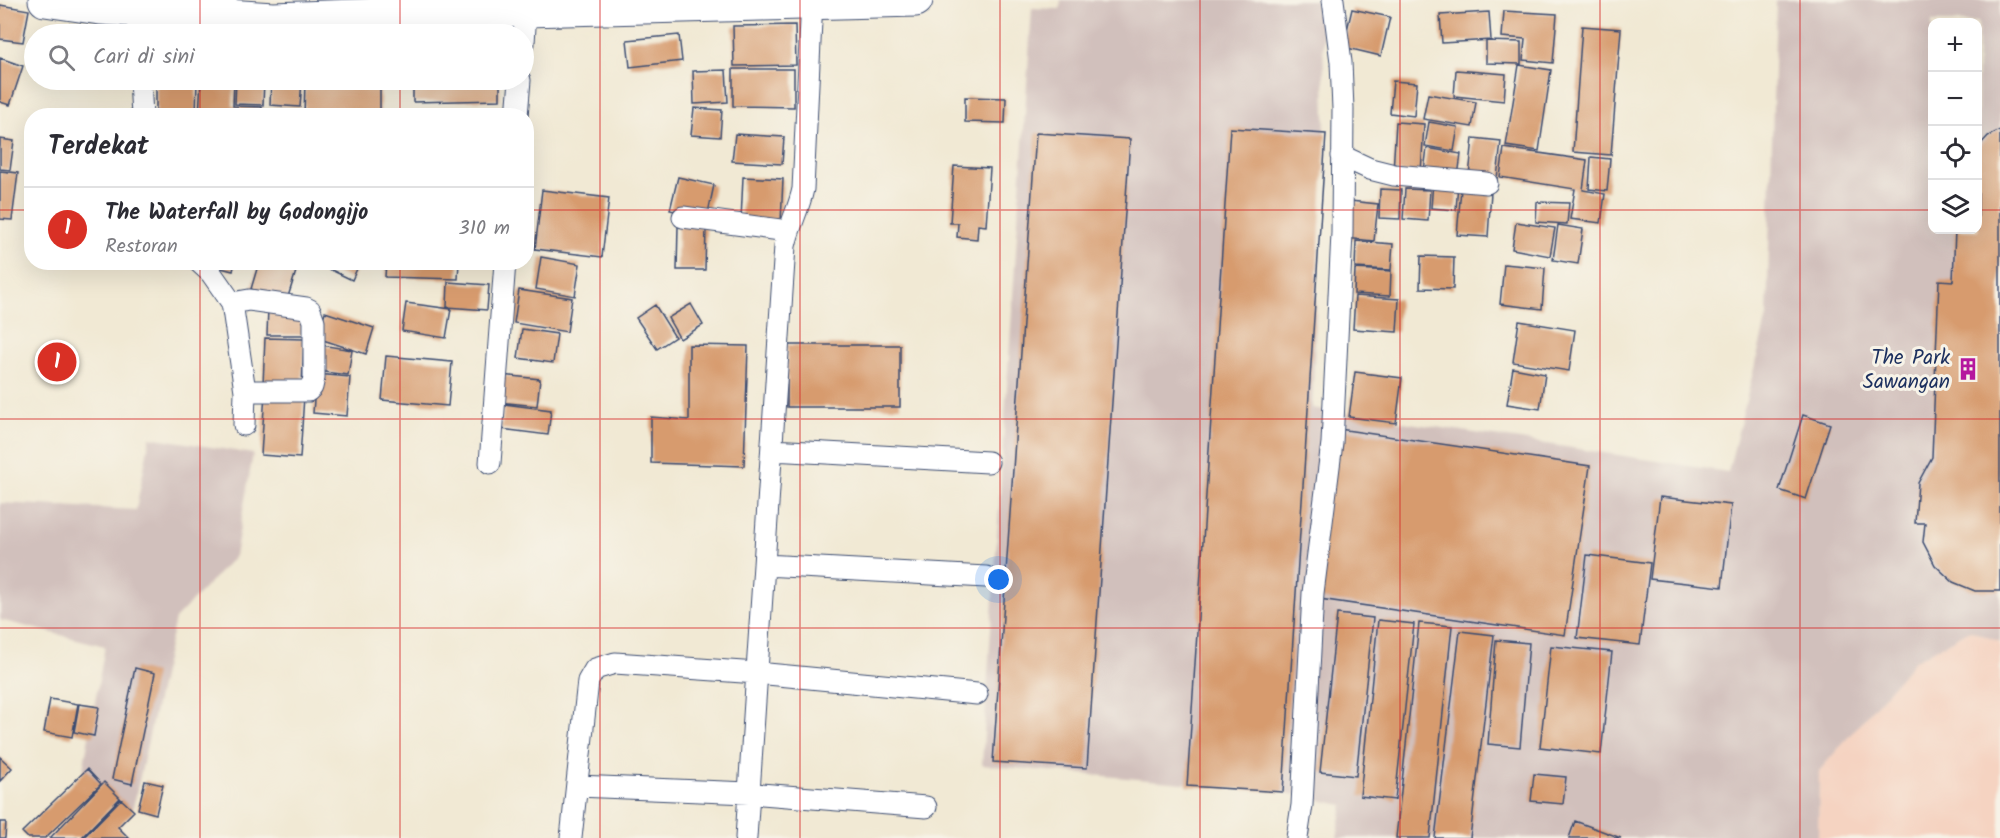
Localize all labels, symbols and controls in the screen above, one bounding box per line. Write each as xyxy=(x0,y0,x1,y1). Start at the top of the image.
map controls xyxy=(1928,18,1982,234)
button: + xyxy=(1928,18,1982,72)
search box xyxy=(24,24,534,90)
text: Cari di sini xyxy=(93,40,194,75)
icon: search xyxy=(45,41,78,74)
button: − xyxy=(1928,72,1982,126)
text: Terdekat xyxy=(48,126,149,168)
button: locate xyxy=(1928,126,1982,180)
button: layers xyxy=(1928,180,1982,234)
text: The Waterfall by Godongijo xyxy=(105,196,368,231)
text: 1 xyxy=(64,213,71,245)
text: 310 m xyxy=(458,213,510,245)
text: Restoran xyxy=(105,231,178,263)
pin: 1 xyxy=(38,340,76,385)
place label: The Park Sawangan xyxy=(1863,342,1950,399)
building icon: The Park Sawangan xyxy=(1955,356,1981,382)
your location xyxy=(984,565,1013,594)

